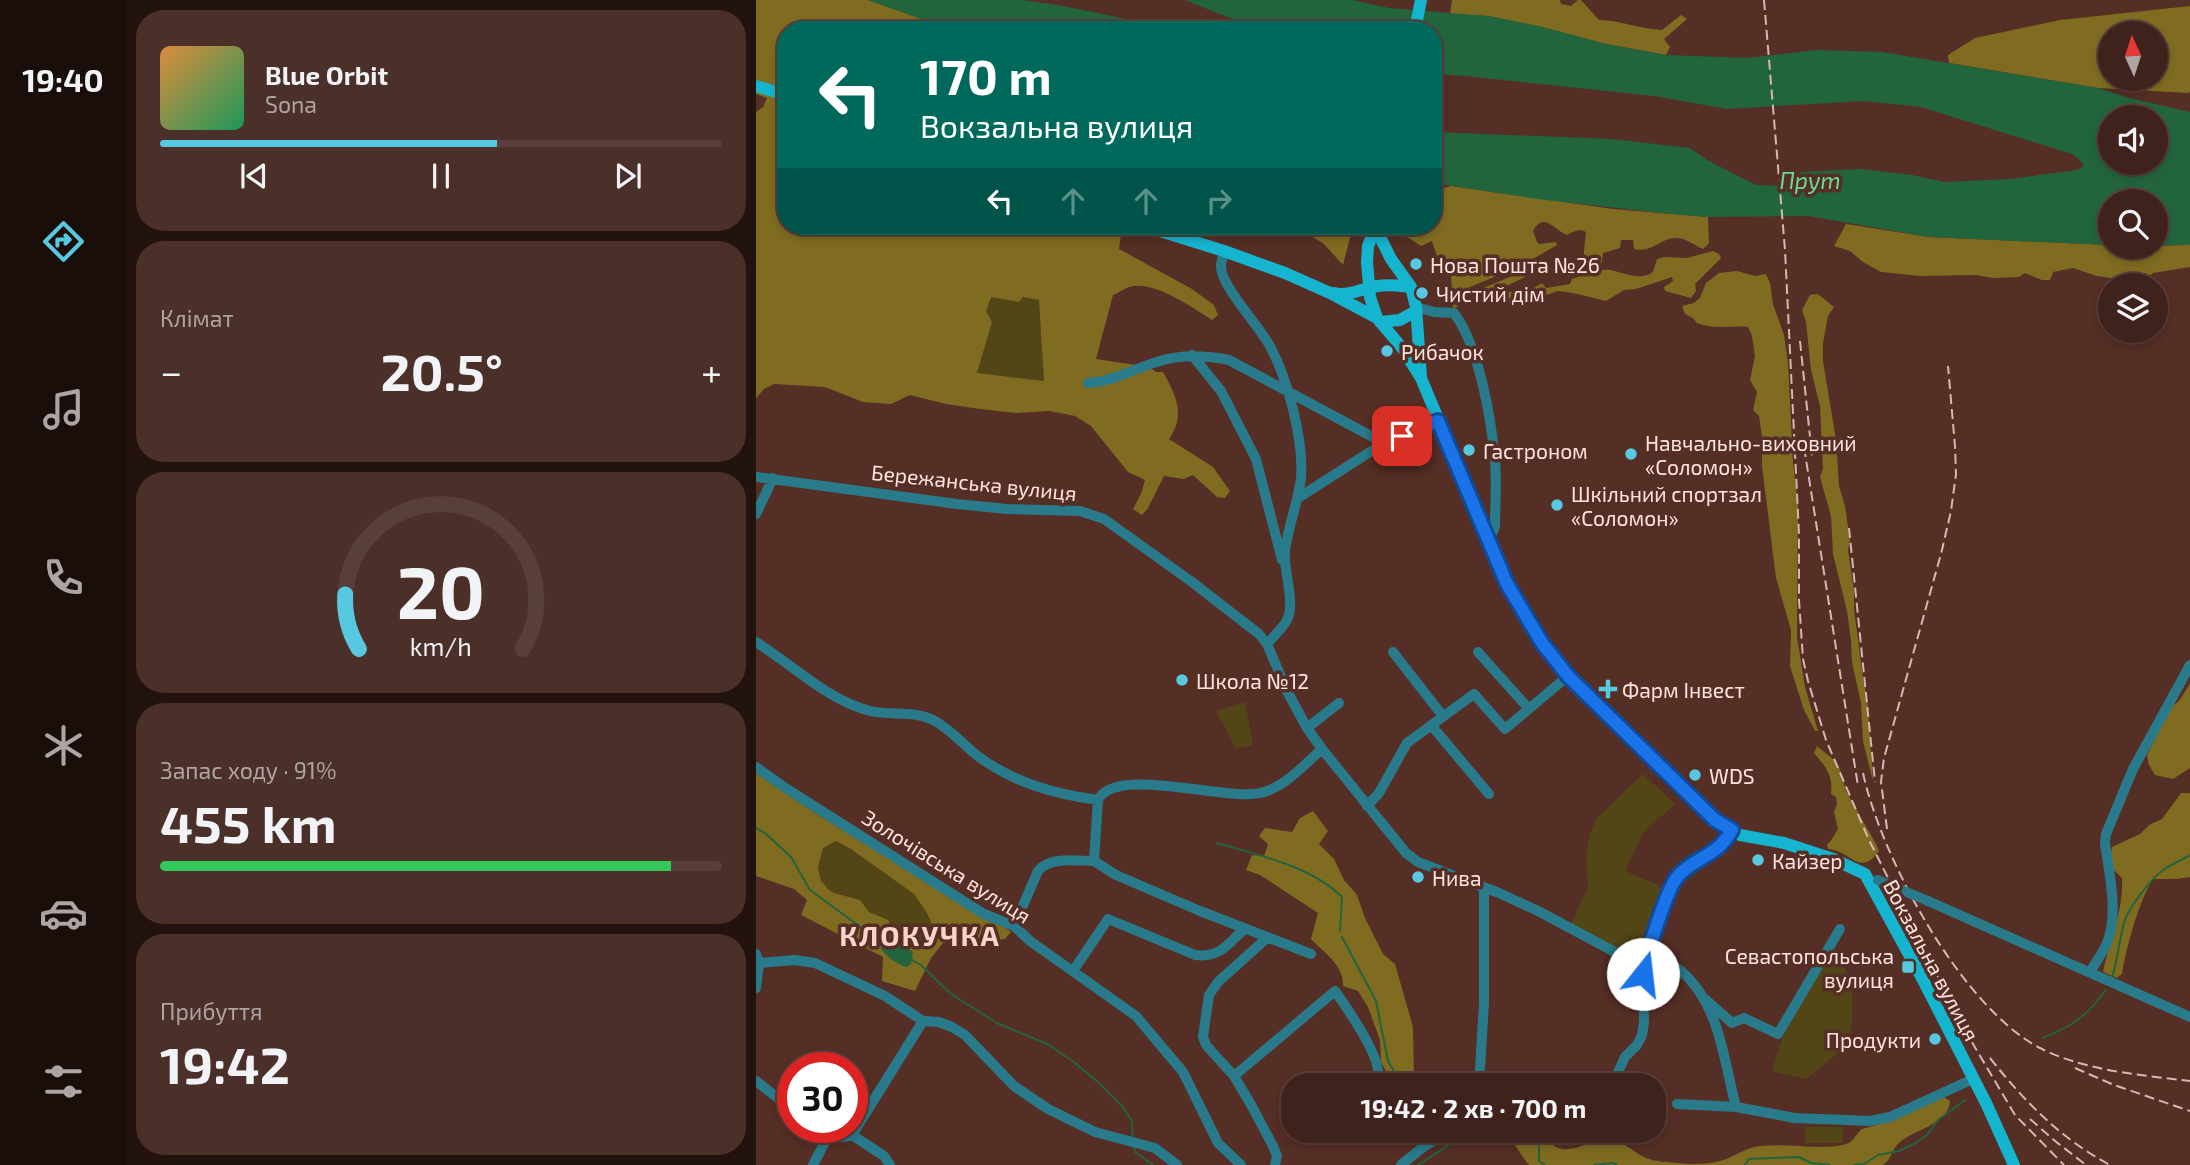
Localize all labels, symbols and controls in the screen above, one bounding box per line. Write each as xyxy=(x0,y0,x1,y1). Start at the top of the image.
north arrow xyxy=(2098,21,2168,91)
map controls xyxy=(2098,21,2168,343)
text: 170 m xyxy=(920,46,1052,105)
icon: left xyxy=(805,49,896,140)
text: Blue Orbit xyxy=(265,59,388,90)
text: 19:40 xyxy=(22,60,104,98)
text: Sona xyxy=(265,90,317,118)
button: sound xyxy=(2098,105,2168,175)
text: Вокзальна вулиця xyxy=(920,106,1193,144)
icon: previous xyxy=(235,157,273,195)
icon: pause xyxy=(422,157,460,195)
icon: next xyxy=(609,157,647,195)
water label: Прут xyxy=(1779,166,1841,194)
icon: left xyxy=(981,182,1019,220)
icon: ahead xyxy=(1054,182,1092,220)
icon: ahead xyxy=(1127,182,1165,220)
icon: right xyxy=(1200,182,1238,220)
button: search xyxy=(2098,189,2168,259)
icon: directions xyxy=(39,217,88,266)
place label: Нова Пошта №26 xyxy=(1430,252,1600,277)
marker: Нова Пошта №26 xyxy=(1408,256,1424,272)
button: layers xyxy=(2098,273,2168,343)
place label: Чистий дім xyxy=(1436,281,1545,306)
marker: Чистий дім xyxy=(1414,285,1430,301)
text: Клімат xyxy=(160,304,234,332)
text: 20.5° xyxy=(380,339,503,401)
place label: Рибачок xyxy=(1401,339,1484,364)
marker: Рибачок xyxy=(1379,343,1395,359)
text: − xyxy=(160,348,182,394)
text: + xyxy=(701,348,722,394)
icon: music xyxy=(39,385,88,434)
pin xyxy=(1372,406,1432,466)
icon: arrive xyxy=(1383,417,1421,455)
place label: Навчально-виховний «Соломон» xyxy=(1645,430,1857,479)
place label: Гастроном xyxy=(1483,438,1588,463)
marker: Гастроном xyxy=(1461,442,1477,458)
marker: Навчально-виховний «Соломон» xyxy=(1623,446,1639,462)
street label: Бережанська вулиця xyxy=(870,459,1078,506)
place label: Шкільний спортзал «Соломон» xyxy=(1571,481,1762,530)
marker: Шкільний спортзал «Соломон» xyxy=(1549,497,1565,513)
text: 20 xyxy=(397,546,485,634)
icon: phone xyxy=(39,553,88,602)
text: km/h xyxy=(410,630,472,660)
place label: Школа №12 xyxy=(1196,668,1309,693)
marker: Школа №12 xyxy=(1174,672,1190,688)
place label: Фарм Інвест xyxy=(1622,677,1745,702)
marker: Фарм Інвест xyxy=(1600,681,1616,697)
icon: climate xyxy=(39,721,88,770)
text: Запас ходу · 91% xyxy=(160,756,337,784)
place label: WDS xyxy=(1709,763,1755,788)
marker: WDS xyxy=(1687,767,1703,783)
text: 455 km xyxy=(160,791,337,853)
street label: Золочівська вулиця xyxy=(858,804,1036,929)
place label: Кайзер xyxy=(1772,848,1843,873)
marker: Кайзер xyxy=(1750,852,1766,868)
place label: Нива xyxy=(1432,865,1482,890)
marker: Нива xyxy=(1410,869,1426,885)
street label: Вокзальна вулиця xyxy=(1878,875,1985,1046)
icon: car xyxy=(39,889,88,938)
district label: КЛОКУЧКА xyxy=(839,918,1001,952)
position arrow xyxy=(1606,937,1680,1011)
place label: Севастопольська вулиця xyxy=(1725,943,1894,993)
marker: Севастопольська вулиця xyxy=(1900,959,1916,975)
text: Прибуття xyxy=(160,997,263,1025)
place label: Продукти xyxy=(1826,1027,1921,1053)
marker: Продукти xyxy=(1927,1031,1943,1047)
text: 19:42 xyxy=(160,1032,290,1094)
speed limit sign: 30 xyxy=(777,1052,868,1143)
icon: filters xyxy=(39,1057,88,1106)
text: 19:42 · 2 хв · 700 m xyxy=(1361,1092,1586,1123)

